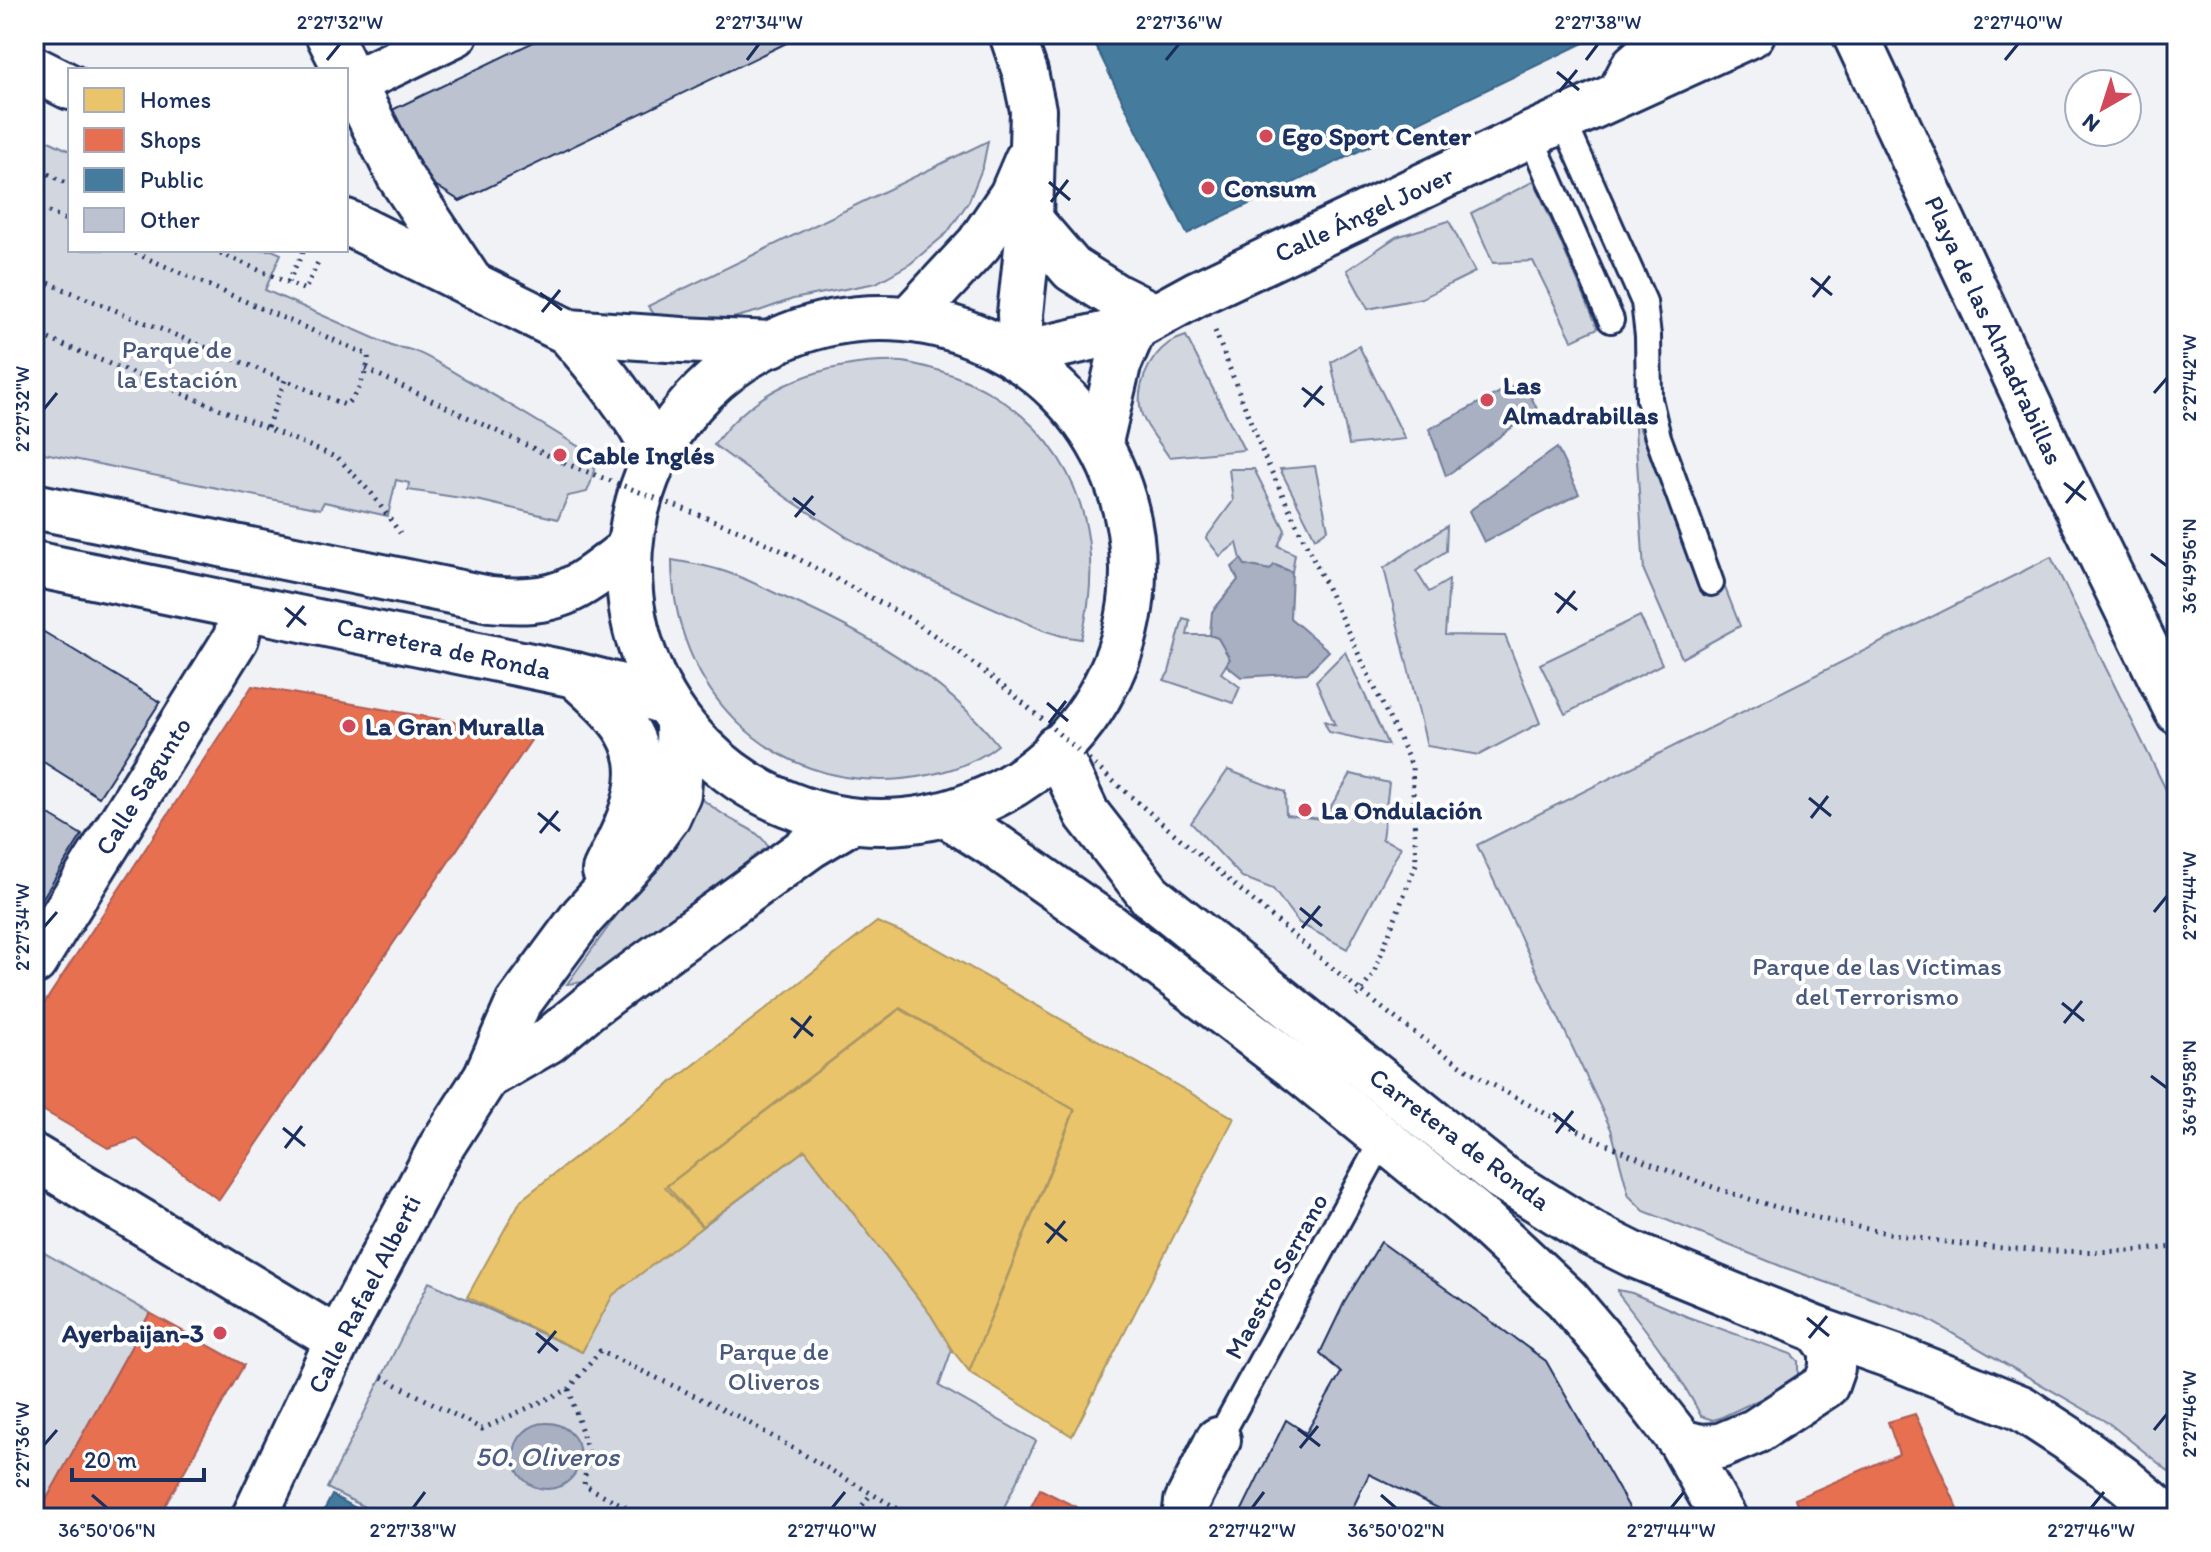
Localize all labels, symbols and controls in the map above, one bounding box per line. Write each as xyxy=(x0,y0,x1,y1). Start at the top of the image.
text: 2°27'32"W xyxy=(297,10,383,34)
text: 2°27'34"W xyxy=(715,10,803,34)
text: 2°27'36"W xyxy=(1136,10,1222,34)
text: 2°27'38"W xyxy=(1555,10,1641,34)
text: 2°27'40"W xyxy=(1973,10,2063,34)
legend xyxy=(68,68,348,252)
north arrow xyxy=(2063,68,2143,148)
text: Homes xyxy=(140,85,211,114)
text: N xyxy=(2076,108,2105,138)
place label: Ego Sport Center xyxy=(1282,120,1472,152)
text: Shops xyxy=(140,125,201,154)
marker: Ego Sport Center xyxy=(1257,127,1275,145)
street label: Calle Ángel Jover xyxy=(1269,158,1459,269)
text: Public xyxy=(140,165,204,194)
place label: Consum xyxy=(1224,172,1316,204)
marker: Consum xyxy=(1199,179,1217,197)
street label: Playa de las Almadrabillas xyxy=(1918,190,2070,470)
text: Other xyxy=(140,205,200,234)
park label: Parque de la Estación xyxy=(116,333,238,395)
text: 2°27'42"W xyxy=(2177,334,2201,422)
text: 2°27'32"W xyxy=(10,366,34,452)
place label: Las Almadrabillas xyxy=(1502,369,1659,431)
marker: Las Almadrabillas xyxy=(1478,391,1496,409)
place label: Cable Inglés xyxy=(576,439,715,471)
marker: Cable Inglés xyxy=(551,446,569,464)
text: 36°49'56"N xyxy=(2177,518,2201,614)
street label: Carretera de Ronda xyxy=(334,610,555,686)
place label: La Gran Muralla xyxy=(365,710,545,742)
street label: Calle Sagunto xyxy=(88,711,198,861)
marker: La Gran Muralla xyxy=(340,717,358,735)
place label: La Ondulación xyxy=(1321,794,1482,826)
marker: La Ondulación xyxy=(1296,801,1314,819)
text: 2°27'44"W xyxy=(2177,851,2201,941)
text: 2°27'34"W xyxy=(10,883,34,971)
park label: Parque de las Víctimas del Terrorismo xyxy=(1752,950,2002,1012)
text: 36°49'58"N xyxy=(2177,1040,2201,1136)
street label: Carretera de Ronda xyxy=(1363,1060,1557,1218)
street label: Maestro Serrano xyxy=(1217,1187,1335,1365)
street label: Calle Rafael Alberti xyxy=(300,1189,428,1399)
place label: Ayerbaijan-3 xyxy=(61,1317,204,1349)
marker: Ayerbaijan-3 xyxy=(211,1324,229,1342)
park label: Parque de Oliveros xyxy=(719,1335,829,1397)
text: 2°27'46"W xyxy=(2177,1370,2201,1458)
text: 2°27'36"W xyxy=(10,1402,34,1488)
scale bar xyxy=(72,1432,204,1482)
water label: 50. Oliveros xyxy=(475,1439,621,1473)
text: 20 m xyxy=(84,1445,137,1474)
text: 36°50'06"N xyxy=(58,1518,156,1542)
text: 2°27'38"W xyxy=(370,1518,456,1542)
text: 2°27'40"W xyxy=(787,1518,877,1542)
text: 2°27'42"W xyxy=(1208,1518,1296,1542)
text: 36°50'02"N xyxy=(1347,1518,1445,1542)
text: 2°27'44"W xyxy=(1626,1518,1716,1542)
text: 2°27'46"W xyxy=(2047,1518,2135,1542)

